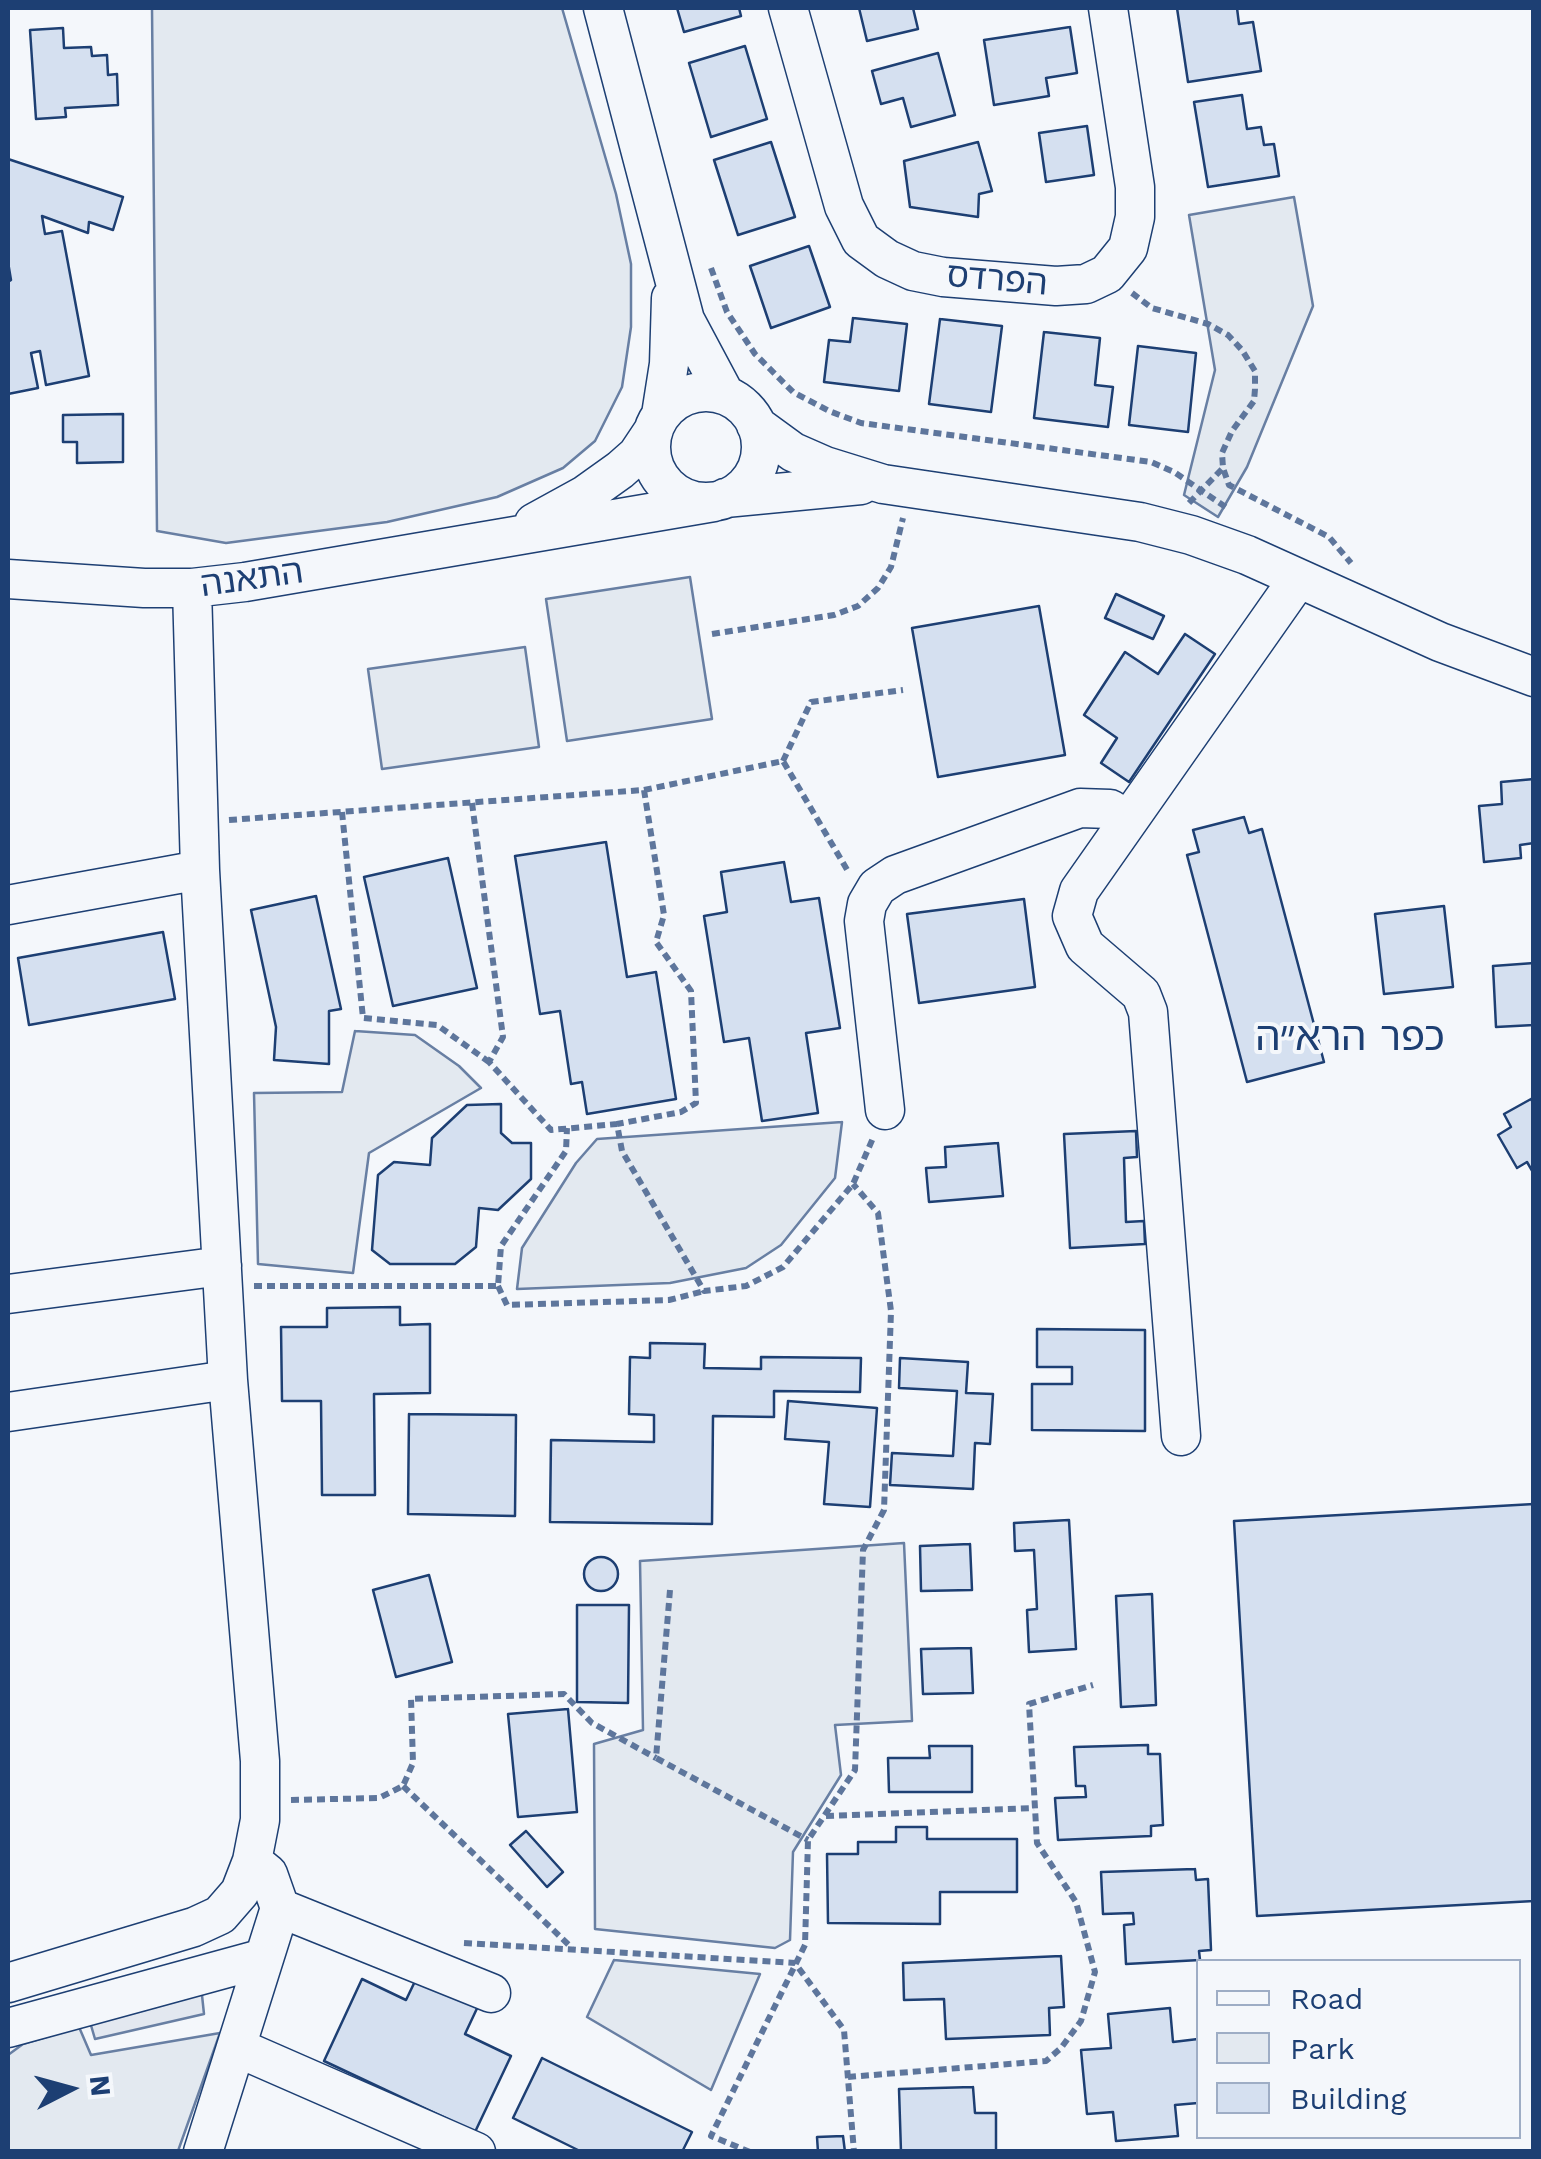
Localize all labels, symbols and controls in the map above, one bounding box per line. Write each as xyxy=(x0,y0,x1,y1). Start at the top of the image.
street label: הפרדס xyxy=(945,255,1049,305)
street label: התאנה xyxy=(198,551,306,607)
district label: כפר הרא״ה xyxy=(1255,1014,1445,1062)
legend xyxy=(1196,1959,1521,2139)
text: Road xyxy=(1290,1981,1363,2016)
text: Park xyxy=(1290,2031,1355,2066)
north arrow xyxy=(20,2039,120,2139)
text: N xyxy=(83,2074,118,2098)
text: Building xyxy=(1290,2081,1407,2116)

